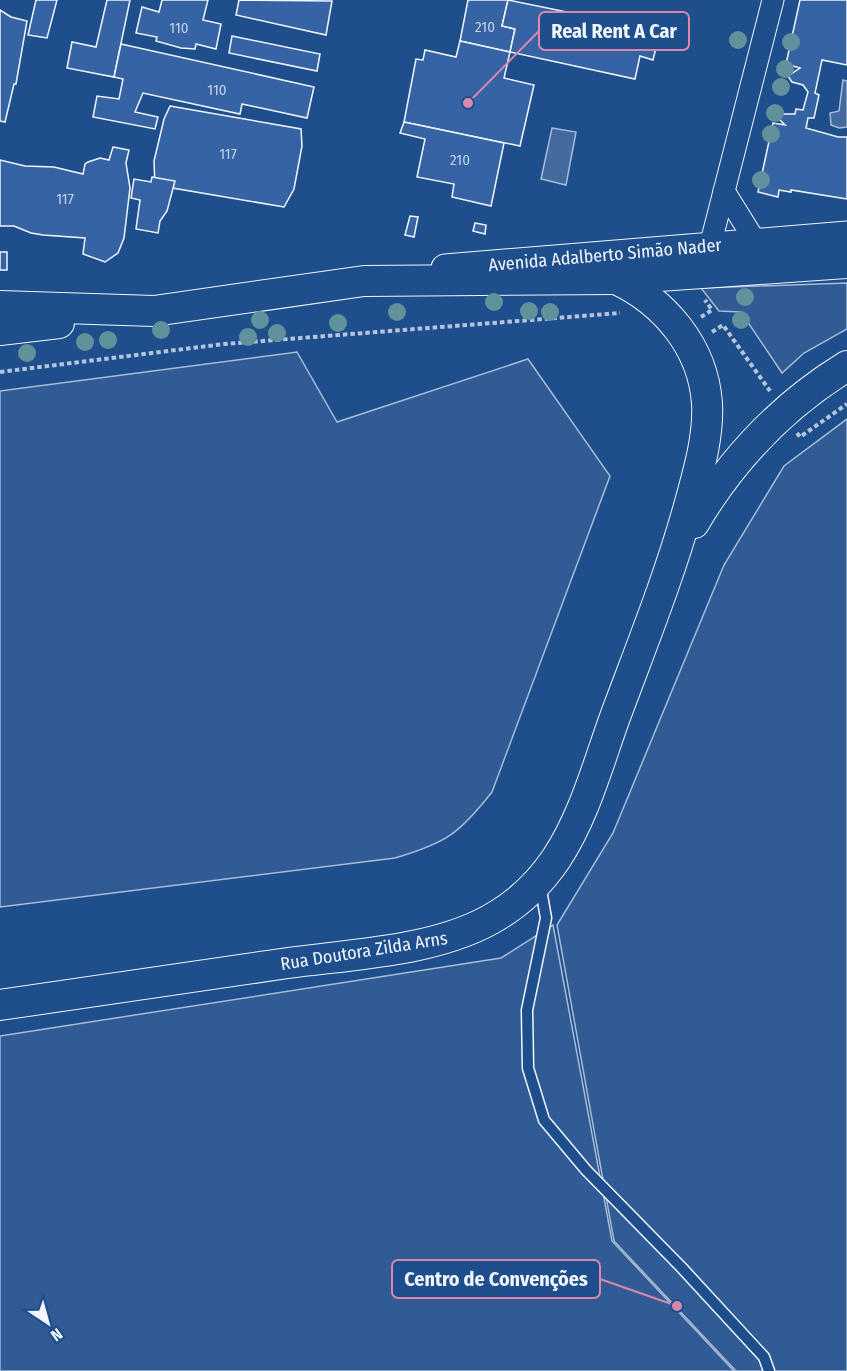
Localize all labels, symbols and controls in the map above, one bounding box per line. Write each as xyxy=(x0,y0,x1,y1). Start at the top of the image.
callout: Real Rent A Car xyxy=(539,12,689,50)
house number: 210 xyxy=(475,18,495,36)
house number: 110 xyxy=(169,19,189,37)
text: Real Rent A Car xyxy=(551,19,677,43)
house number: 110 xyxy=(207,81,227,99)
house number: 117 xyxy=(219,145,237,163)
house number: 210 xyxy=(450,151,470,169)
house number: 117 xyxy=(56,190,74,208)
street label: Avenida Adalberto Simão Nader xyxy=(487,234,723,276)
street label: Rua Doutora Zilda Arns xyxy=(279,927,449,975)
callout: Centro de Convenções xyxy=(392,1260,600,1298)
text: Centro de Convenções xyxy=(404,1267,588,1291)
north arrow xyxy=(18,1293,78,1353)
text: N xyxy=(47,1324,66,1345)

